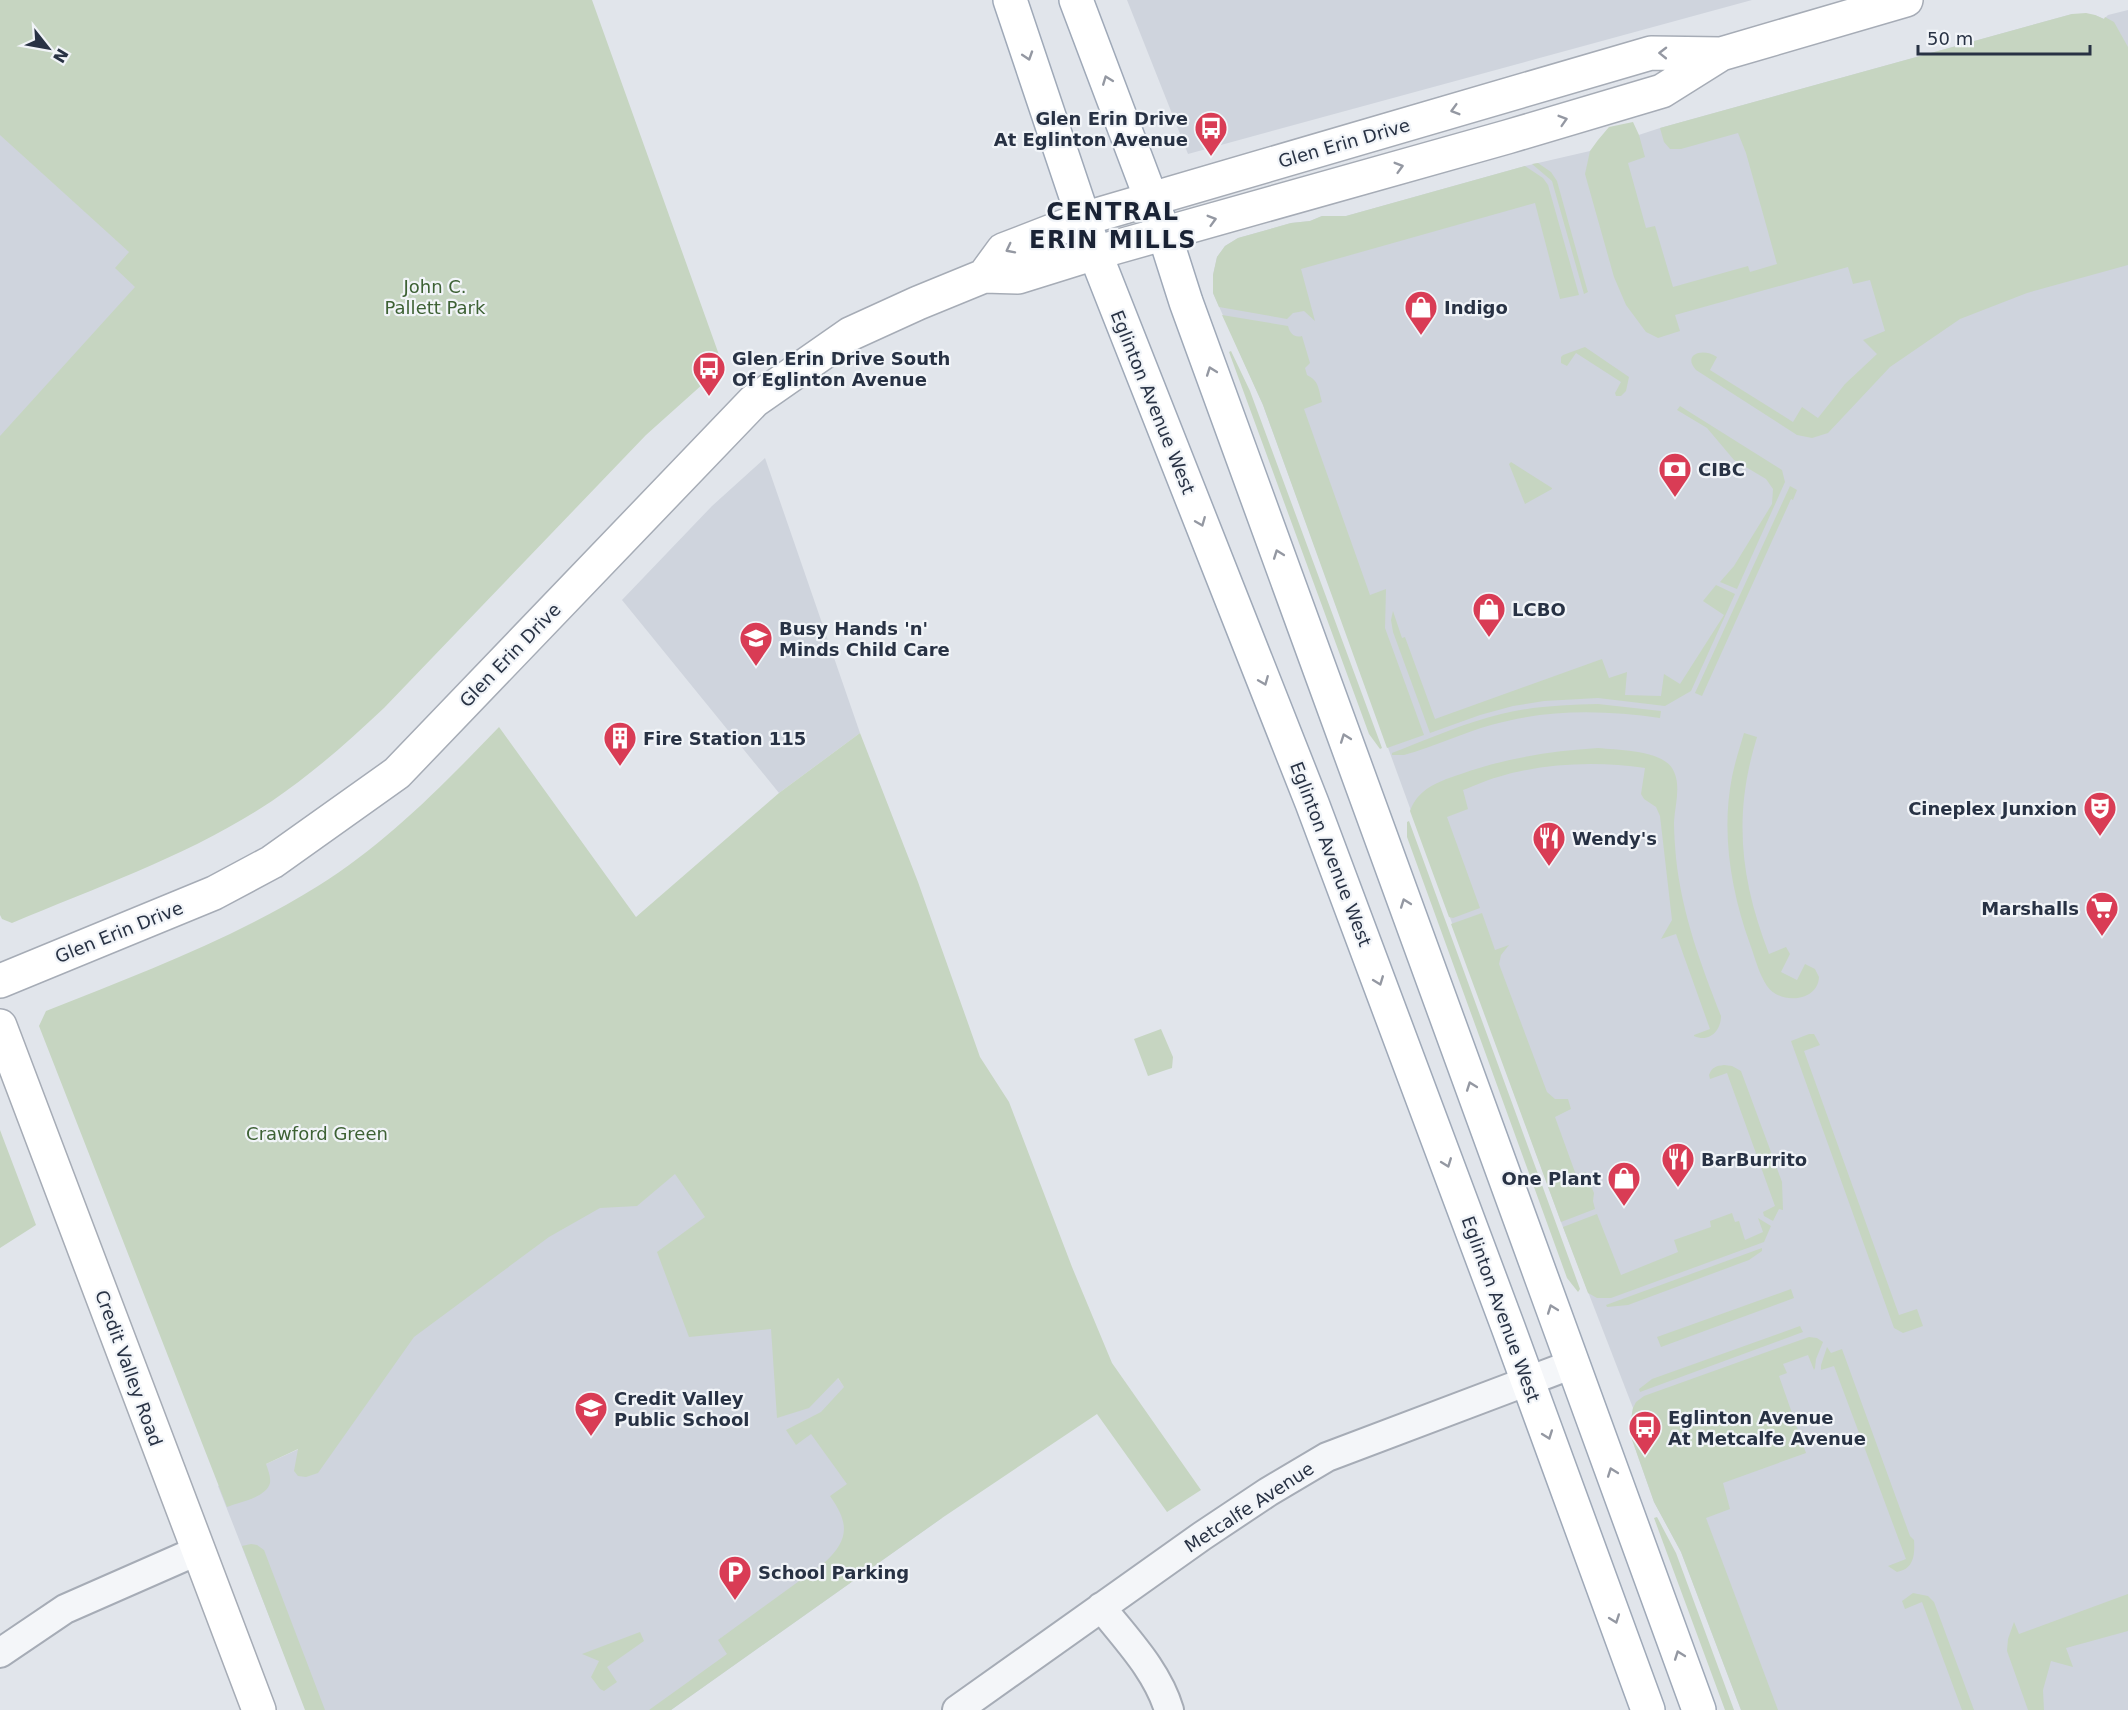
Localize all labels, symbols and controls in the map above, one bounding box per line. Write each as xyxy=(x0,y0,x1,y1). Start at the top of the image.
north arrow xyxy=(18,18,78,78)
scale bar xyxy=(1918,18,2090,56)
text: 50 m xyxy=(1927,28,1973,49)
text: N xyxy=(49,45,72,66)
one-way arrow xyxy=(1658,47,1667,59)
one-way arrow xyxy=(1021,50,1034,61)
one-way arrow xyxy=(1101,75,1114,86)
one-way arrow xyxy=(1450,103,1461,115)
place label: Glen Erin Drive At Eglinton Avenue xyxy=(994,108,1188,150)
bus stop icon: Glen Erin Drive At Eglinton Avenue xyxy=(1193,110,1229,157)
street label: Glen Erin Drive xyxy=(1276,114,1412,172)
one-way arrow xyxy=(1557,115,1568,127)
one-way arrow xyxy=(1393,162,1404,174)
district label: CENTRAL ERIN MILLS xyxy=(1029,198,1197,254)
one-way arrow xyxy=(1206,215,1217,227)
one-way arrow xyxy=(1006,242,1016,253)
park label: John C. Pallett Park xyxy=(385,276,486,318)
shop icon: Indigo xyxy=(1403,289,1439,336)
place label: Indigo xyxy=(1444,297,1508,318)
street label: Eglinton Avenue West xyxy=(1107,307,1199,497)
place label: Glen Erin Drive South Of Eglinton Avenue xyxy=(732,348,950,390)
bus stop icon: Glen Erin Drive South Of Eglinton Avenue xyxy=(691,350,727,397)
one-way arrow xyxy=(1205,366,1218,377)
bank icon: CIBC xyxy=(1657,451,1693,498)
place label: CIBC xyxy=(1698,459,1745,480)
one-way arrow xyxy=(1194,516,1206,527)
one-way arrow xyxy=(1272,550,1285,560)
shop icon: LCBO xyxy=(1471,591,1507,638)
street label: Glen Erin Drive xyxy=(455,599,565,711)
place label: LCBO xyxy=(1512,599,1566,620)
place label: Busy Hands 'n' Minds Child Care xyxy=(779,618,950,660)
school or university icon: Busy Hands 'n' Minds Child Care xyxy=(738,620,774,667)
one-way arrow xyxy=(1257,675,1269,686)
building icon: Fire Station 115 xyxy=(602,720,638,767)
place label: Fire Station 115 xyxy=(643,728,806,749)
one-way arrow xyxy=(1339,733,1352,743)
street label: Eglinton Avenue West xyxy=(1286,759,1376,949)
theatre icon: Cineplex Junxion xyxy=(2082,790,2118,837)
place label: Cineplex Junxion xyxy=(1908,798,2077,819)
restaurant icon: Wendy's xyxy=(1531,820,1567,867)
place label: Wendy's xyxy=(1572,828,1657,849)
supermarket icon: Marshalls xyxy=(2084,890,2120,937)
street label: Glen Erin Drive xyxy=(52,897,186,967)
one-way arrow xyxy=(1399,898,1412,909)
place label: Marshalls xyxy=(1981,898,2079,919)
one-way arrow xyxy=(1371,975,1384,986)
one-way arrow xyxy=(1466,1081,1479,1092)
park label: Crawford Green xyxy=(246,1123,388,1144)
restaurant icon: BarBurrito xyxy=(1660,1141,1696,1188)
place label: BarBurrito xyxy=(1701,1149,1807,1170)
one-way arrow xyxy=(1440,1157,1452,1168)
shop icon: One Plant xyxy=(1606,1160,1642,1207)
place label: One Plant xyxy=(1501,1168,1601,1189)
street label: Eglinton Avenue West xyxy=(1458,1213,1544,1405)
street label: Credit Valley Road xyxy=(91,1287,167,1449)
one-way arrow xyxy=(1547,1304,1560,1315)
place label: Credit Valley Public School xyxy=(614,1388,750,1430)
school or university icon: Credit Valley Public School xyxy=(573,1390,609,1437)
place label: Eglinton Avenue At Metcalfe Avenue xyxy=(1668,1407,1866,1449)
bus stop icon: Eglinton Avenue At Metcalfe Avenue xyxy=(1627,1409,1663,1456)
one-way arrow xyxy=(1541,1429,1553,1440)
street label: Metcalfe Avenue xyxy=(1181,1457,1317,1557)
one-way arrow xyxy=(1606,1467,1619,1478)
parking icon: School Parking xyxy=(717,1554,753,1601)
place label: School Parking xyxy=(758,1562,909,1583)
one-way arrow xyxy=(1607,1613,1620,1624)
one-way arrow xyxy=(1674,1650,1686,1661)

